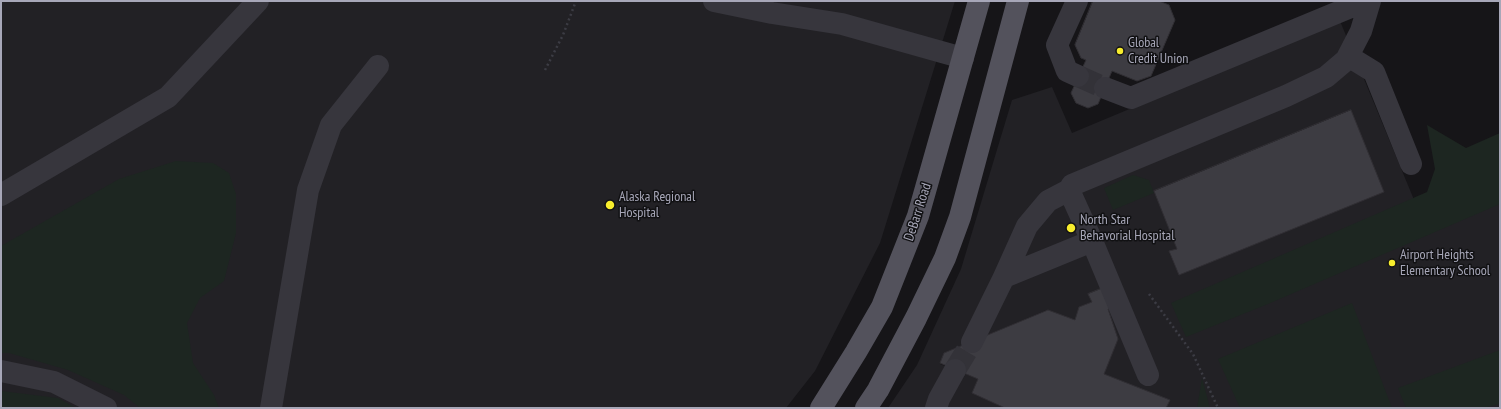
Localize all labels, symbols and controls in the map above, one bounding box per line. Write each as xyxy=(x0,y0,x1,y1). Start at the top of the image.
place label: Global Credit Union xyxy=(1128,35,1188,68)
marker: Global Credit Union xyxy=(1115,46,1125,56)
street label: DeBarr Road xyxy=(901,181,935,243)
place label: Alaska Regional Hospital xyxy=(619,189,695,222)
marker: Alaska Regional Hospital xyxy=(604,199,616,211)
place label: North Star Behavorial Hospital xyxy=(1080,212,1174,244)
marker: North Star Behavorial Hospital xyxy=(1065,222,1077,234)
place label: Airport Heights Elementary School xyxy=(1400,247,1490,280)
marker: Airport Heights Elementary School xyxy=(1387,258,1397,268)

